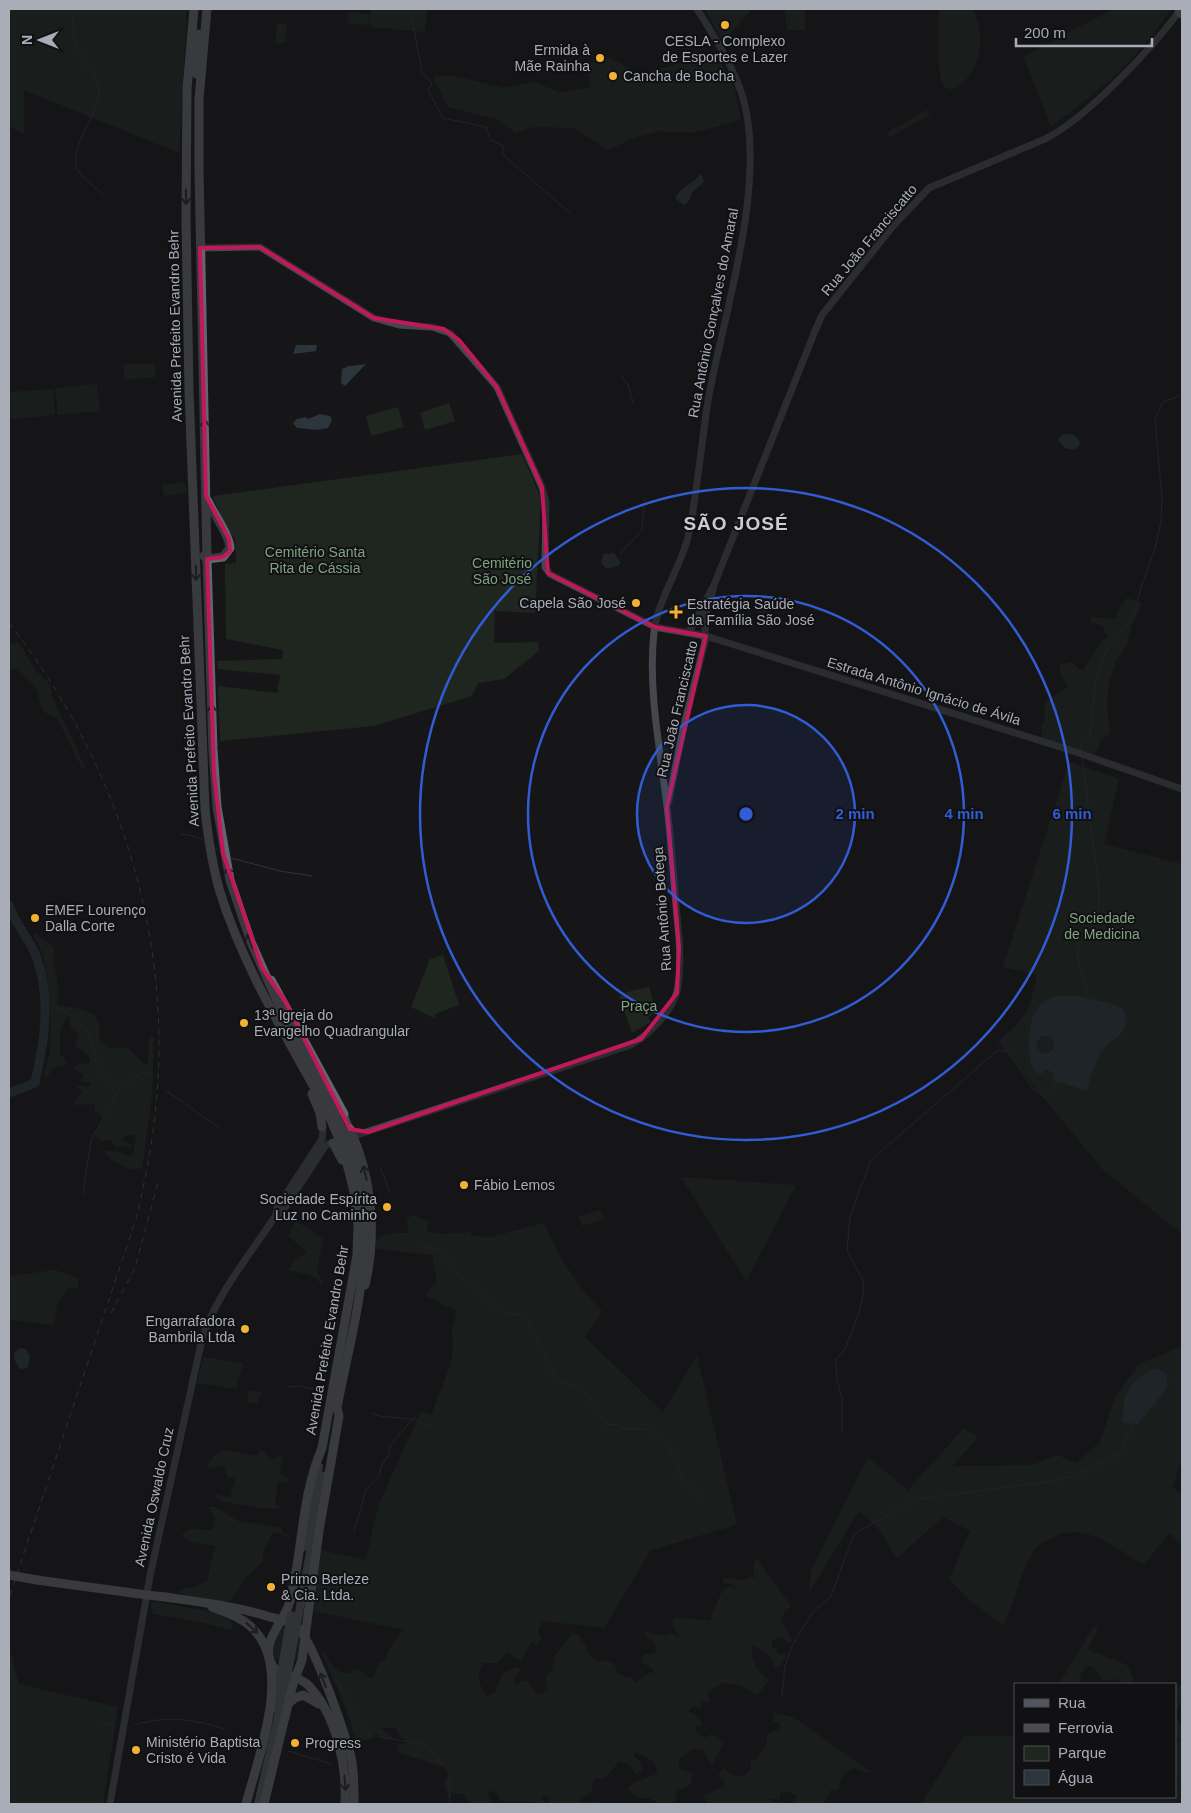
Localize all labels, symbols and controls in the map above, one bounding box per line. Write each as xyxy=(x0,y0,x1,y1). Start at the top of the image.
north arrow xyxy=(15,15,65,65)
scale bar xyxy=(1016,15,1152,47)
marker: CESLA - Complexo de Esportes e Lazer xyxy=(719,19,731,31)
text: 200 m xyxy=(1024,24,1066,41)
place label: CESLA - Complexo de Esportes e Lazer xyxy=(662,33,788,65)
text: N xyxy=(19,35,35,45)
place label: Ermida à Mãe Rainha xyxy=(515,42,590,74)
marker: Ermida à Mãe Rainha xyxy=(594,52,606,64)
place label: Cancha de Bocha xyxy=(623,68,735,84)
marker: Cancha de Bocha xyxy=(607,70,619,82)
street label: Rua João Franciscatto xyxy=(818,181,920,299)
one-way arrow xyxy=(181,188,191,205)
street label: Rua Antônio Gonçalves do Amaral xyxy=(685,207,741,419)
street label: Avenida Prefeito Evandro Behr xyxy=(165,230,185,422)
one-way arrow xyxy=(200,419,209,435)
district label: SÃO JOSÉ xyxy=(683,513,789,534)
park label: Cemitério Santa Rita de Cássia xyxy=(265,544,365,576)
park label: Cemitério São José xyxy=(472,555,532,587)
one-way arrow xyxy=(191,564,200,580)
place label: Capela São José xyxy=(519,595,626,611)
place label: Estratégia Saúde da Família São José xyxy=(687,596,815,628)
marker: Capela São José xyxy=(630,597,642,609)
marker: Estratégia Saúde da Família São José xyxy=(669,605,683,619)
street label: Avenida Prefeito Evandro Behr xyxy=(176,634,202,827)
street label: Rua João Franciscatto xyxy=(653,639,701,779)
street label: Estrada Antônio Ignácio de Ávila xyxy=(825,654,1023,728)
one-way arrow xyxy=(207,704,217,720)
centre of rings xyxy=(737,805,755,823)
text: 2 min xyxy=(835,805,875,822)
text: 4 min xyxy=(944,805,984,822)
text: 6 min xyxy=(1052,805,1092,822)
street label: Rua Antônio Botega xyxy=(650,846,674,972)
one-way arrow xyxy=(224,867,233,883)
place label: EMEF Lourenço Dalla Corte xyxy=(45,902,146,934)
park label: Sociedade de Medicina xyxy=(1064,910,1140,942)
marker: EMEF Lourenço Dalla Corte xyxy=(29,912,41,924)
one-way arrow xyxy=(245,933,254,948)
park label: Praça xyxy=(621,998,657,1014)
place label: 13ª Igreja do Evangelho Quadrangular xyxy=(254,1007,410,1039)
marker: 13ª Igreja do Evangelho Quadrangular xyxy=(238,1017,250,1029)
one-way arrow xyxy=(360,1165,369,1181)
place label: Fábio Lemos xyxy=(474,1177,555,1193)
marker: Fábio Lemos xyxy=(458,1179,470,1191)
place label: Sociedade Espírita Luz no Caminho xyxy=(259,1191,377,1223)
marker: Sociedade Espírita Luz no Caminho xyxy=(381,1201,393,1213)
street label: Avenida Prefeito Evandro Behr xyxy=(302,1244,352,1436)
place label: Engarrafadora Bambrila Ltda xyxy=(145,1313,235,1345)
marker: Engarrafadora Bambrila Ltda xyxy=(239,1323,251,1335)
street label: Avenida Oswaldo Cruz xyxy=(131,1426,177,1568)
place label: Primo Berleze & Cia. Ltda. xyxy=(281,1571,369,1603)
marker: Primo Berleze & Cia. Ltda. xyxy=(265,1581,277,1593)
one-way arrow xyxy=(245,1622,258,1634)
one-way arrow xyxy=(318,1673,328,1688)
legend xyxy=(1014,1683,1176,1798)
text: Rua xyxy=(1058,1694,1086,1711)
text: Ferrovia xyxy=(1058,1719,1114,1736)
place label: Ministério Baptista Cristo é Vida xyxy=(146,1734,261,1766)
place label: Progress xyxy=(305,1735,361,1751)
marker: Progress xyxy=(289,1737,301,1749)
marker: Ministério Baptista Cristo é Vida xyxy=(130,1744,142,1756)
text: Parque xyxy=(1058,1744,1106,1761)
text: Água xyxy=(1058,1769,1094,1786)
one-way arrow xyxy=(340,1775,350,1791)

